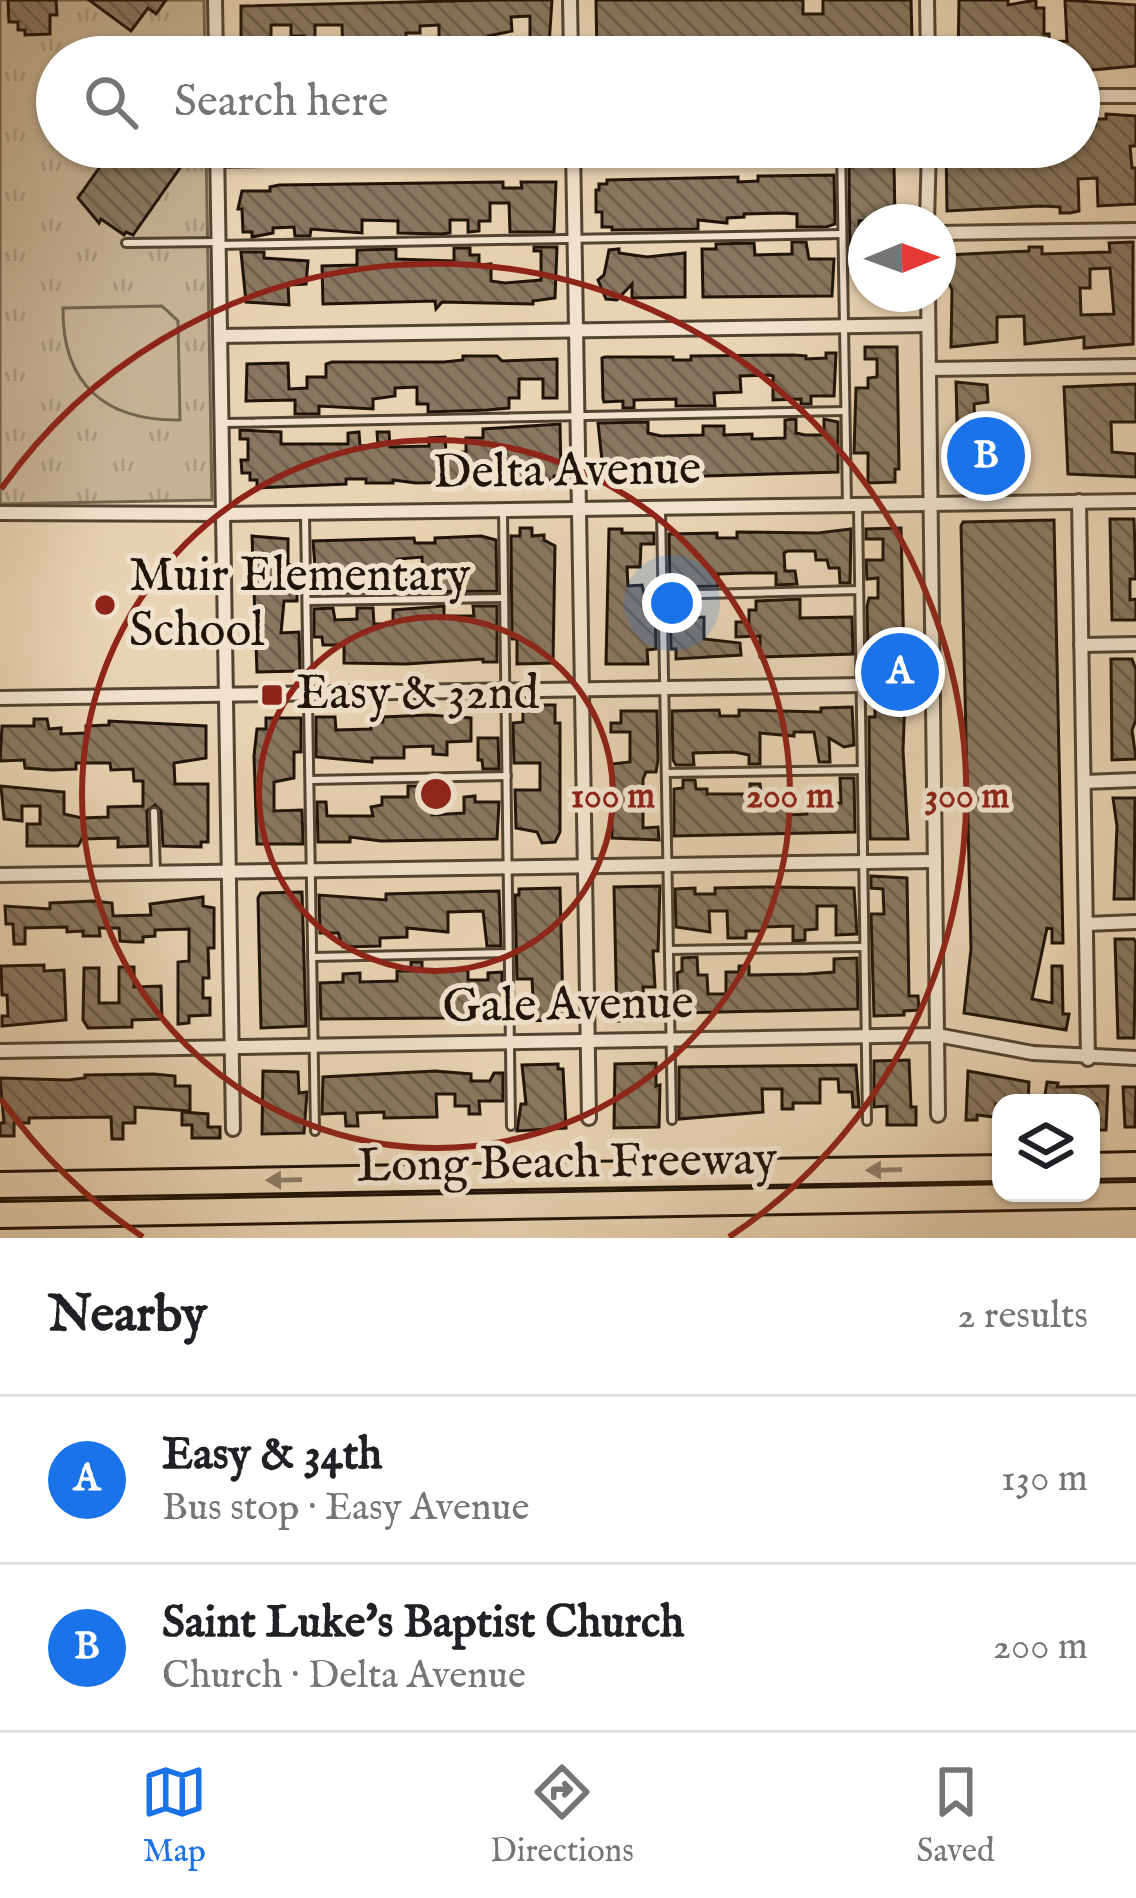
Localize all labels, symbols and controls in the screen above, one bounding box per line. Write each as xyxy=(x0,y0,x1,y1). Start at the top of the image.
search box xyxy=(36,36,1100,168)
icon: search xyxy=(78,69,144,135)
text: Search here xyxy=(174,74,388,131)
north arrow xyxy=(848,204,956,312)
pin: B xyxy=(947,411,1025,501)
street label: Delta Avenue xyxy=(432,440,702,504)
place label: Muir Elementary School xyxy=(129,547,471,662)
your location xyxy=(642,573,702,633)
marker: Muir Elementary School xyxy=(92,592,118,618)
pin: A xyxy=(861,627,939,717)
place label: Easy & 32nd xyxy=(296,665,540,725)
marker: Easy & 32nd xyxy=(259,682,285,708)
centre of rings xyxy=(415,773,457,815)
text: 100 m xyxy=(571,774,655,820)
text: 200 m xyxy=(746,774,834,820)
text: 300 m xyxy=(925,774,1009,820)
street label: Gale Avenue xyxy=(442,974,694,1038)
map controls xyxy=(992,1094,1100,1202)
button: layers xyxy=(992,1094,1100,1202)
street label: Long Beach Freeway xyxy=(356,1130,778,1198)
one-way arrow xyxy=(864,1160,902,1179)
one-way arrow xyxy=(264,1170,302,1190)
text: Nearby xyxy=(48,1284,207,1349)
text: 2 results xyxy=(957,1292,1088,1341)
text: Easy & 34th xyxy=(162,1427,382,1484)
text: A xyxy=(74,1455,100,1504)
text: 130 m xyxy=(1001,1455,1088,1504)
text: Bus stop · Easy Avenue xyxy=(162,1484,530,1533)
text: Saint Luke's Baptist Church xyxy=(162,1595,684,1652)
text: B xyxy=(74,1623,100,1672)
text: 200 m xyxy=(993,1623,1088,1672)
text: Church · Delta Avenue xyxy=(162,1652,526,1701)
tab: Map xyxy=(141,1759,207,1873)
tab: Directions xyxy=(490,1759,634,1873)
tab: Saved xyxy=(917,1759,995,1873)

